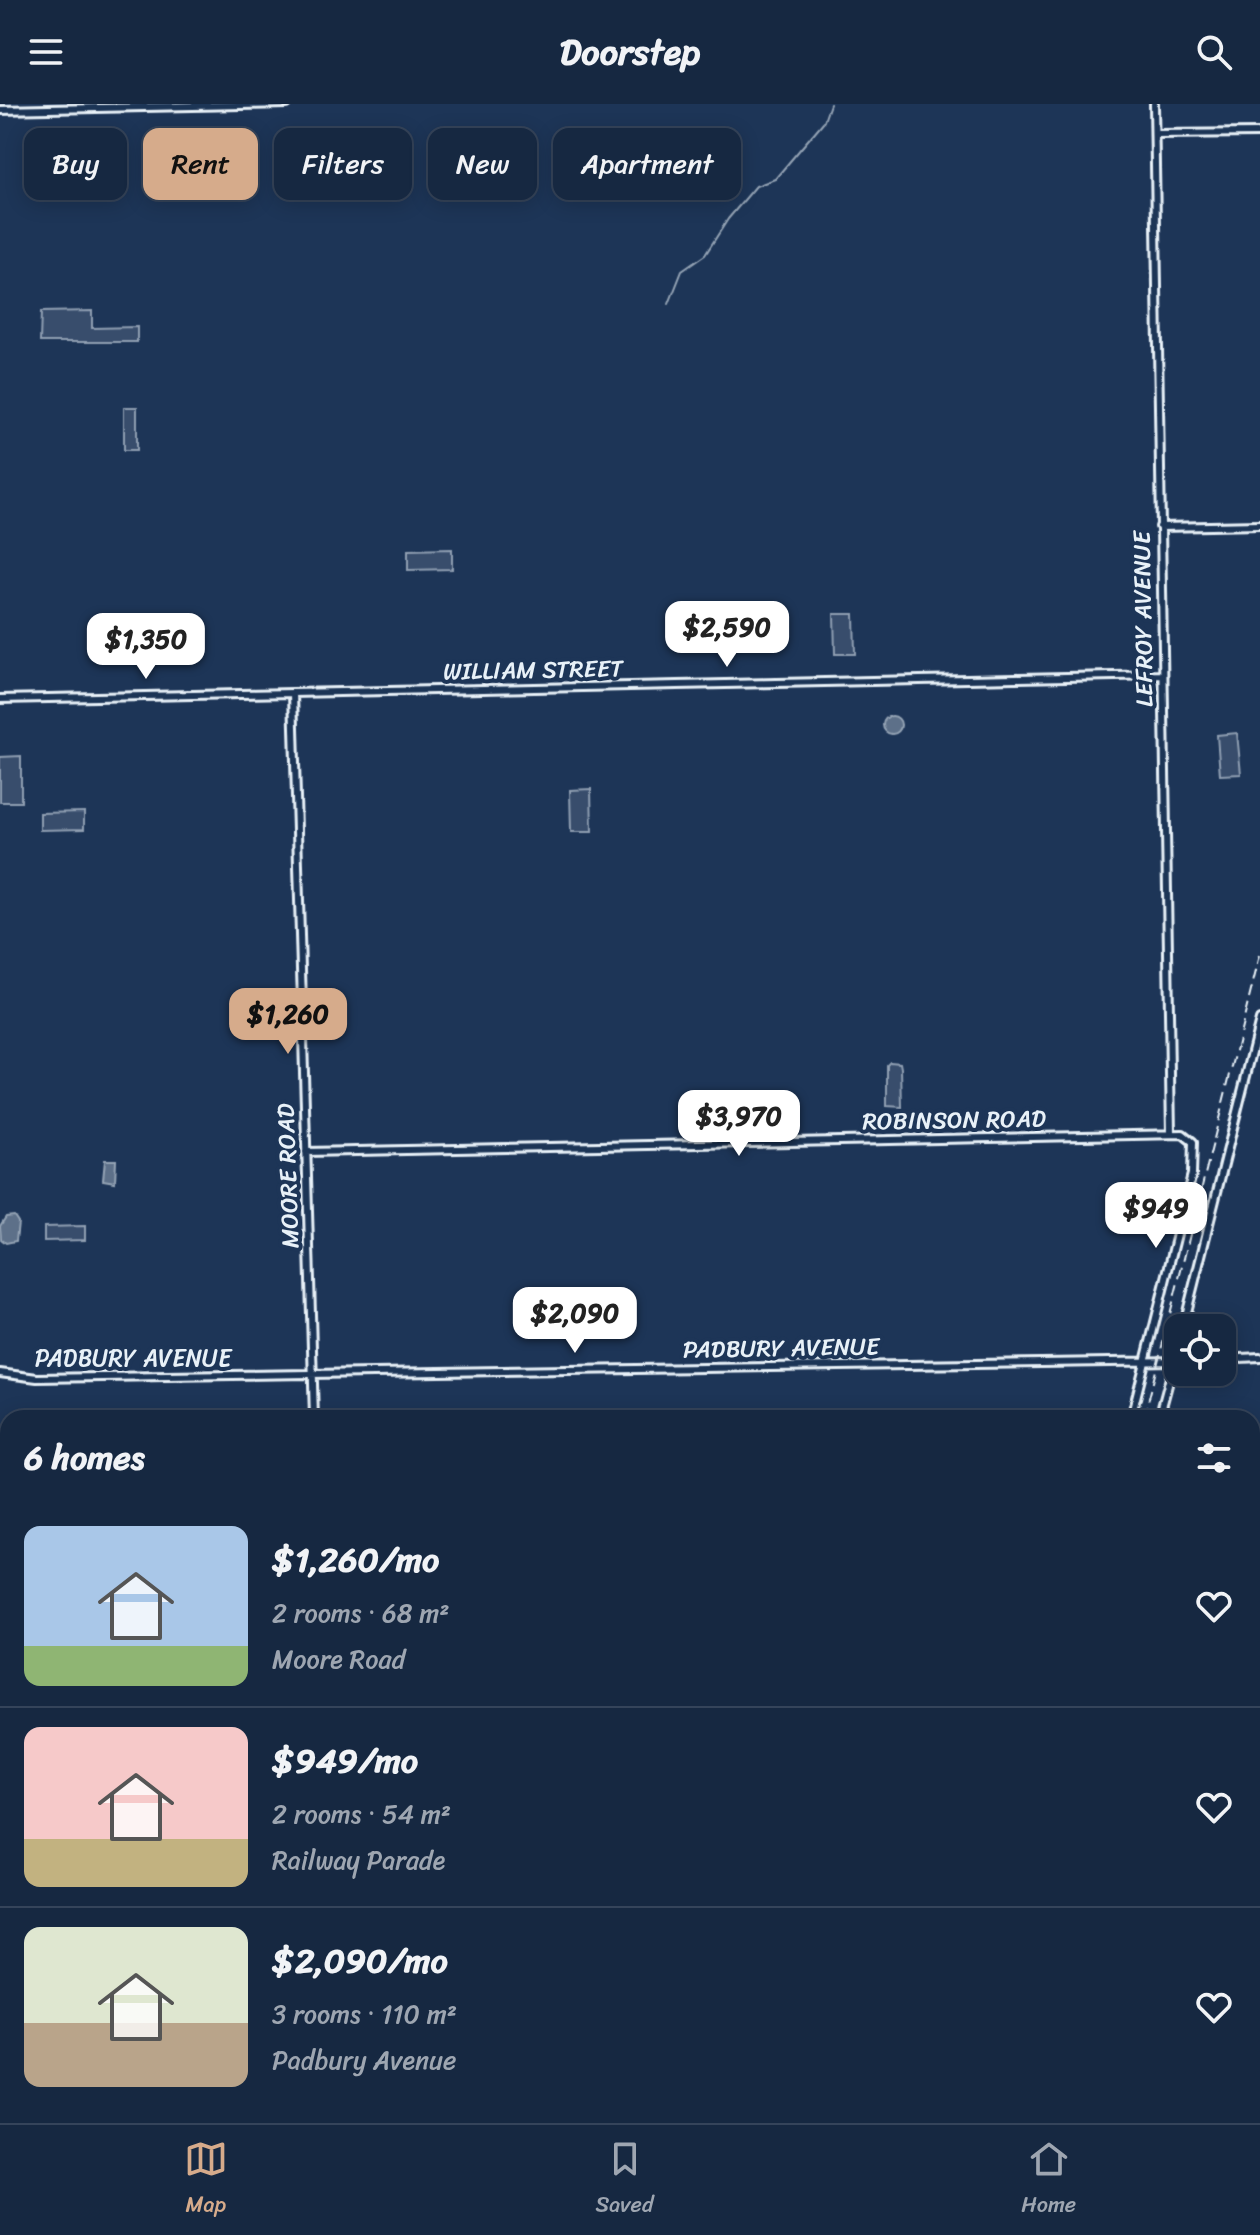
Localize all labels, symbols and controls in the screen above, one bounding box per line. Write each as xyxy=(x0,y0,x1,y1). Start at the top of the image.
text: Doorstep xyxy=(560,20,700,84)
icon: menu xyxy=(24,30,68,74)
icon: search xyxy=(1192,30,1236,74)
chip: Buy xyxy=(24,128,127,200)
chip: Rent xyxy=(143,128,258,200)
chip: Filters xyxy=(274,128,412,200)
chip: New xyxy=(428,128,537,200)
chip: Apartment xyxy=(553,128,741,200)
street label: LEFROY AVENUE xyxy=(1120,529,1166,707)
pin: $2,590 xyxy=(662,601,792,669)
text: $2,590 xyxy=(683,604,771,650)
pin: $1,350 xyxy=(81,613,211,681)
text: $1,350 xyxy=(105,616,187,662)
street label: WILLIAM STREET xyxy=(443,647,625,693)
pin: $1,260 xyxy=(223,988,353,1056)
text: $1,260 xyxy=(247,991,329,1037)
pin: $3,970 xyxy=(674,1090,804,1158)
text: $3,970 xyxy=(696,1093,782,1139)
street label: ROBINSON ROAD xyxy=(862,1097,1047,1143)
street label: MOORE ROAD xyxy=(264,1102,312,1249)
pin: $949 xyxy=(1109,1182,1203,1250)
text: $949 xyxy=(1123,1185,1189,1231)
pin: $2,090 xyxy=(510,1287,640,1355)
text: $2,090 xyxy=(531,1290,619,1336)
map controls xyxy=(1164,1314,1236,1386)
button: locate xyxy=(1164,1314,1236,1386)
street label: PADBURY AVENUE xyxy=(682,1325,881,1371)
street label: PADBURY AVENUE xyxy=(35,1337,233,1379)
text: 6 homes xyxy=(24,1428,145,1488)
icon: filters xyxy=(1192,1436,1236,1480)
text: $1,260/mo xyxy=(272,1530,439,1590)
icon: home xyxy=(88,1558,184,1654)
icon: heart xyxy=(1192,1584,1236,1628)
text: 2 rooms · 68 m² xyxy=(272,1590,449,1636)
text: Moore Road xyxy=(272,1636,405,1682)
text: $949/mo xyxy=(272,1731,418,1791)
icon: home xyxy=(88,1759,184,1855)
icon: heart xyxy=(1192,1785,1236,1829)
text: 2 rooms · 54 m² xyxy=(272,1791,451,1837)
text: Railway Parade xyxy=(272,1837,445,1883)
text: $2,090/mo xyxy=(272,1931,448,1991)
icon: home xyxy=(88,1959,184,2055)
icon: heart xyxy=(1192,1985,1236,2029)
text: 3 rooms · 110 m² xyxy=(272,1991,457,2037)
text: Padbury Avenue xyxy=(272,2037,456,2083)
tab: Map xyxy=(184,2137,228,2224)
tab: Saved xyxy=(596,2137,654,2224)
tab: Home xyxy=(1021,2137,1076,2224)

